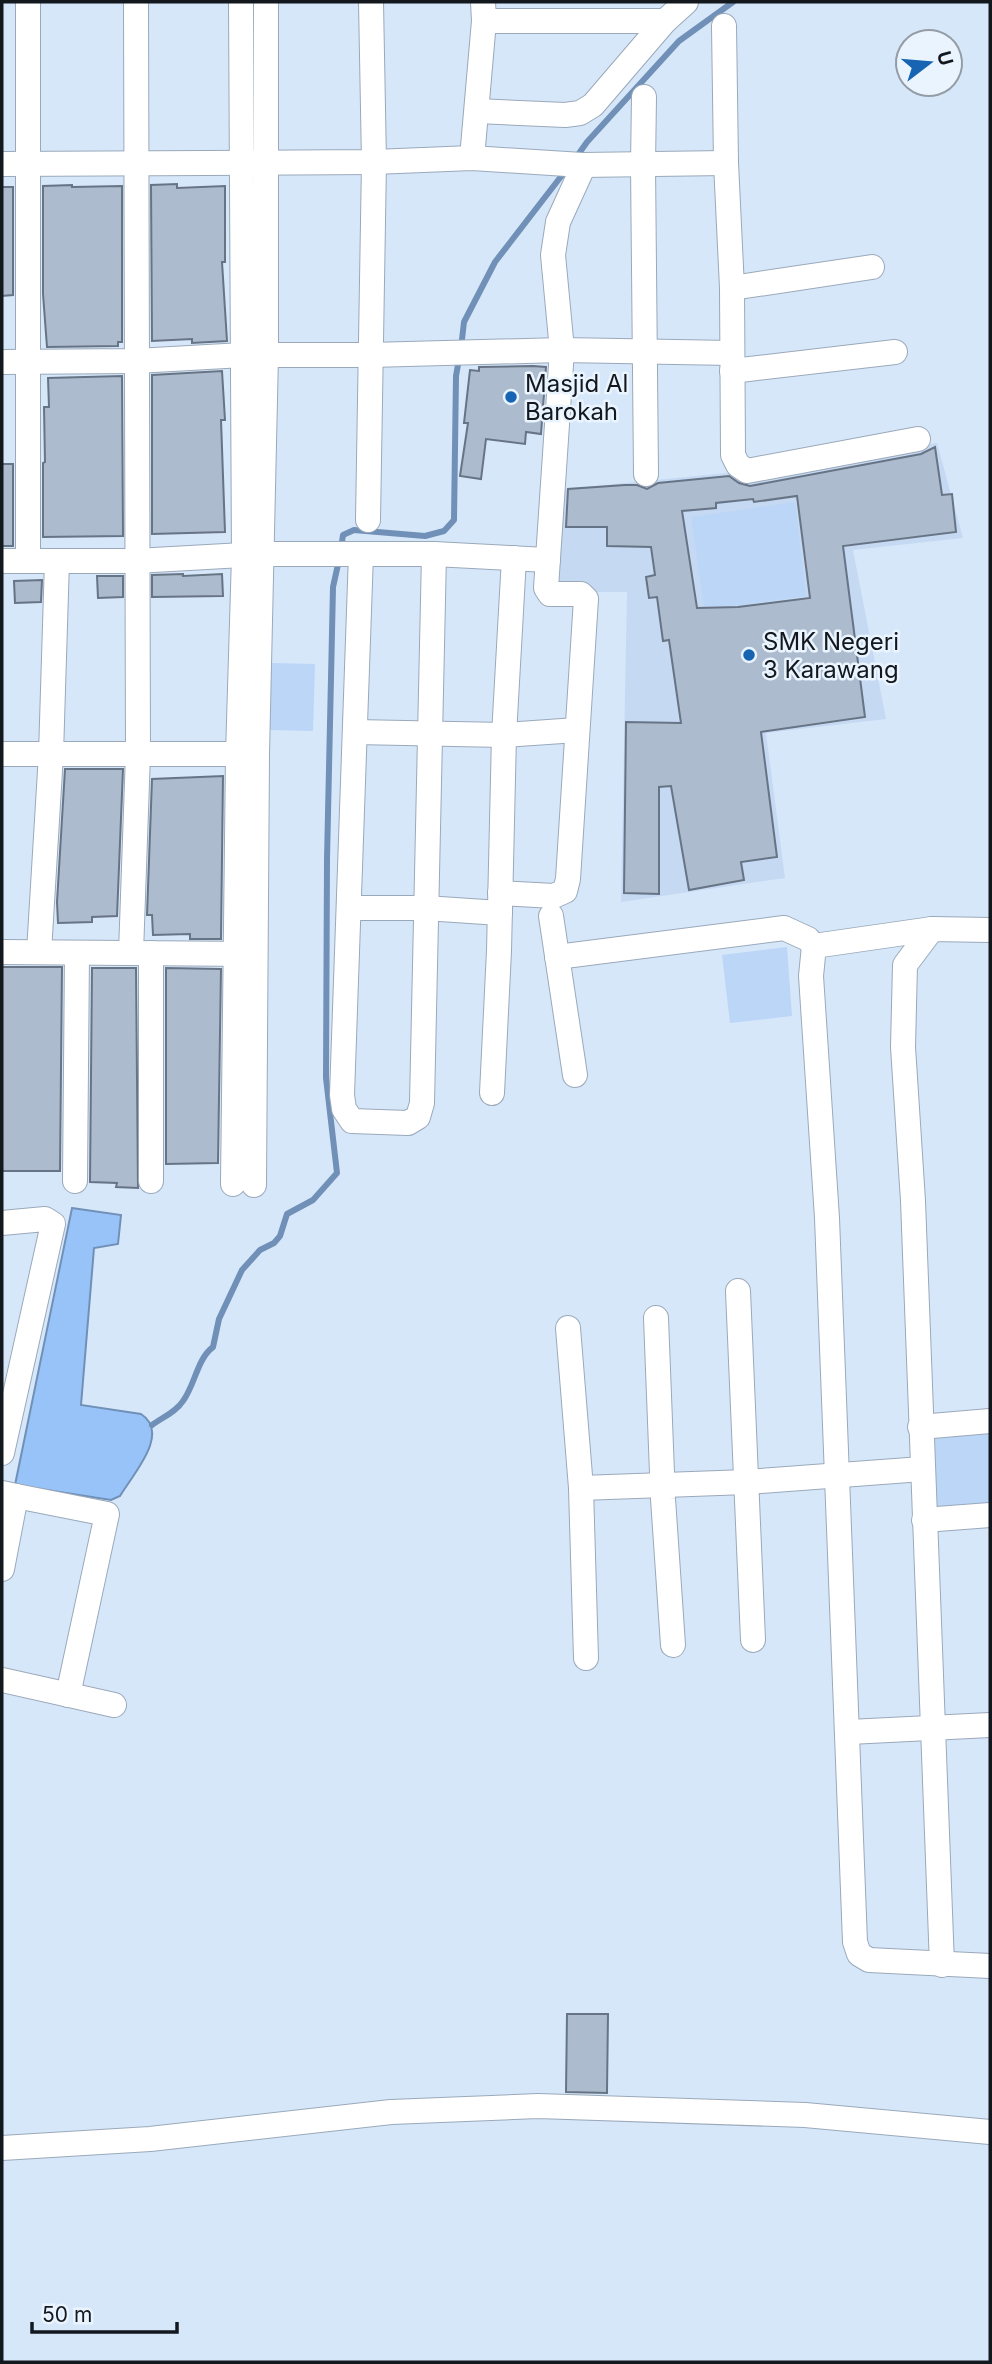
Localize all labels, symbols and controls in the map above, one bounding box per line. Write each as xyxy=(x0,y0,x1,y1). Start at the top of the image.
north arrow xyxy=(894,28,964,98)
text: U xyxy=(932,49,958,68)
place label: Masjid Al Barokah xyxy=(525,369,628,426)
marker: Masjid Al Barokah xyxy=(503,389,519,405)
place label: SMK Negeri 3 Karawang xyxy=(763,627,899,684)
marker: SMK Negeri 3 Karawang xyxy=(741,647,757,663)
scale bar xyxy=(32,2290,177,2334)
text: 50 m xyxy=(42,2302,92,2327)

